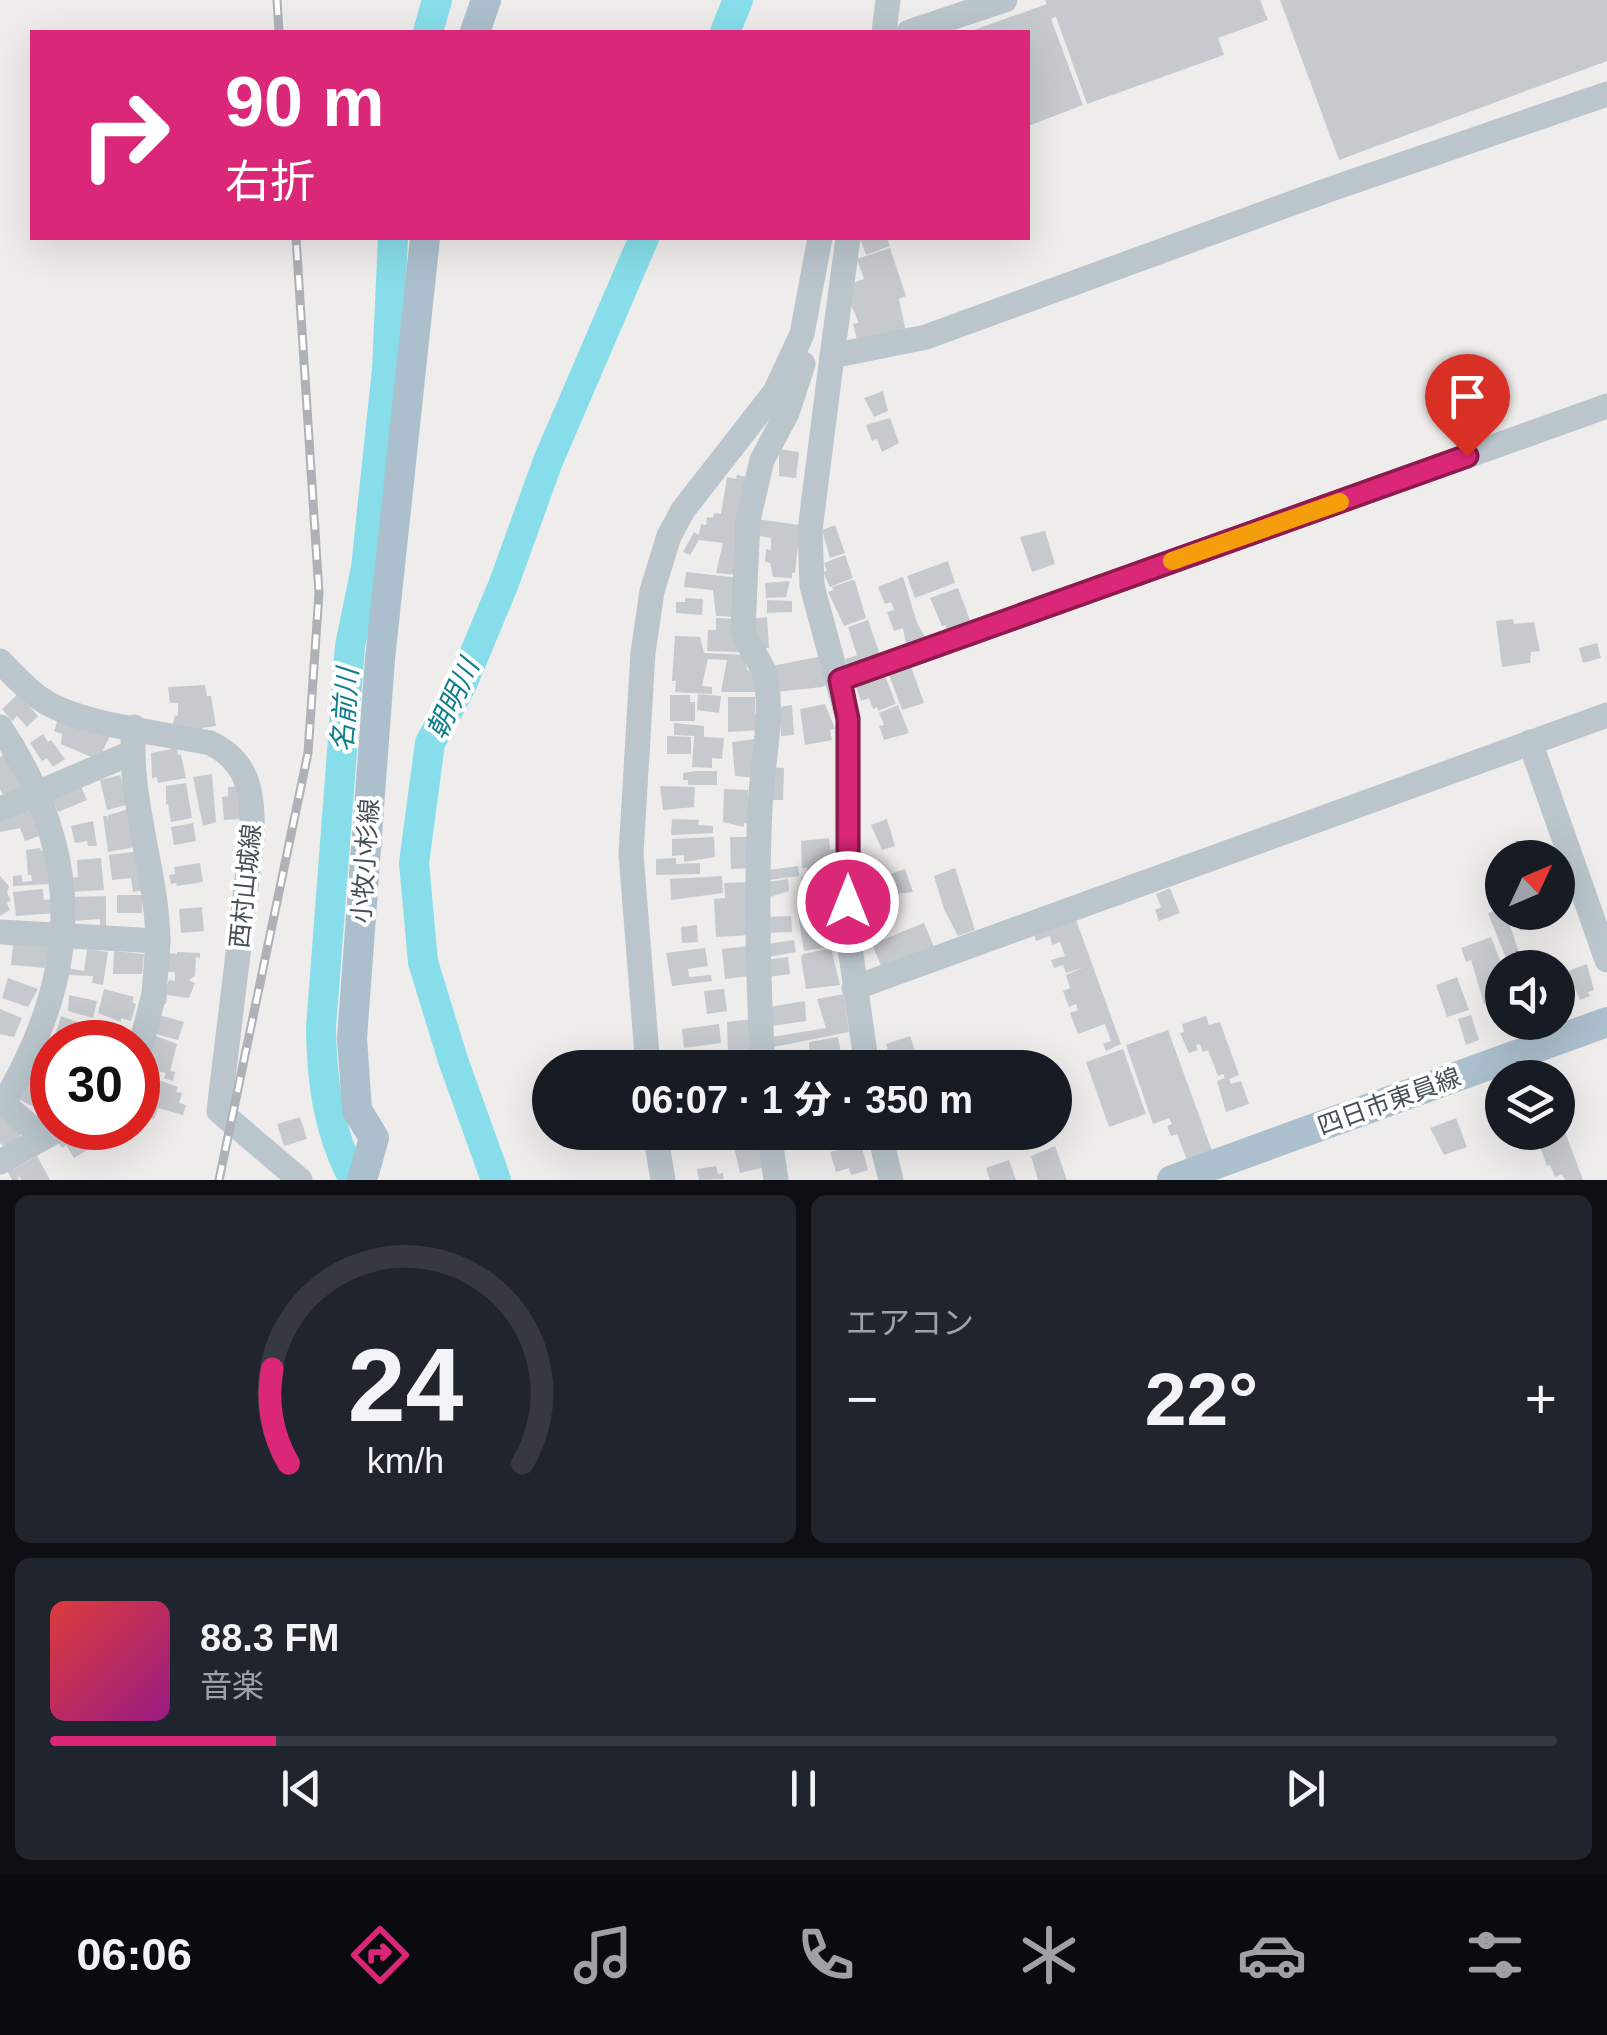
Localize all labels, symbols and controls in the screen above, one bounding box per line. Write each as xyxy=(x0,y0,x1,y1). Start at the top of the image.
text: 90 m xyxy=(225,63,385,141)
icon: right xyxy=(60,70,190,200)
text: 右折 xyxy=(225,156,315,207)
pin xyxy=(1425,354,1510,457)
icon: arrive xyxy=(1440,369,1495,424)
water label: 朝明川 xyxy=(421,652,486,744)
water label: 名前川 xyxy=(327,664,364,753)
street label: 小牧小杉線 xyxy=(347,798,383,924)
street label: 西村山城線 xyxy=(225,822,265,950)
north arrow xyxy=(1485,840,1575,930)
map controls xyxy=(1485,840,1575,1150)
position arrow xyxy=(796,850,900,954)
button: sound xyxy=(1485,950,1575,1040)
speed limit sign: 30 xyxy=(30,1020,160,1150)
button: layers xyxy=(1485,1060,1575,1150)
street label: 四日市東員線 xyxy=(1314,1062,1464,1140)
text: 06:07 · 1 分 · 350 m xyxy=(631,1079,973,1121)
text: エアコン xyxy=(846,1305,974,1341)
text: 24 xyxy=(348,1327,463,1443)
text: 22° xyxy=(1145,1357,1258,1441)
text: − xyxy=(846,1368,878,1430)
text: + xyxy=(1525,1368,1557,1430)
text: km/h xyxy=(367,1441,444,1481)
text: 88.3 FM xyxy=(200,1617,339,1659)
text: 音楽 xyxy=(200,1668,264,1704)
icon: previous xyxy=(274,1761,329,1816)
icon: pause xyxy=(776,1761,831,1816)
icon: next xyxy=(1278,1761,1333,1816)
icon: directions xyxy=(345,1920,415,1990)
icon: music xyxy=(568,1920,638,1990)
icon: phone xyxy=(791,1920,861,1990)
icon: climate xyxy=(1014,1920,1084,1990)
icon: car xyxy=(1237,1920,1307,1990)
icon: filters xyxy=(1460,1920,1530,1990)
text: 06:06 xyxy=(77,1929,192,1980)

